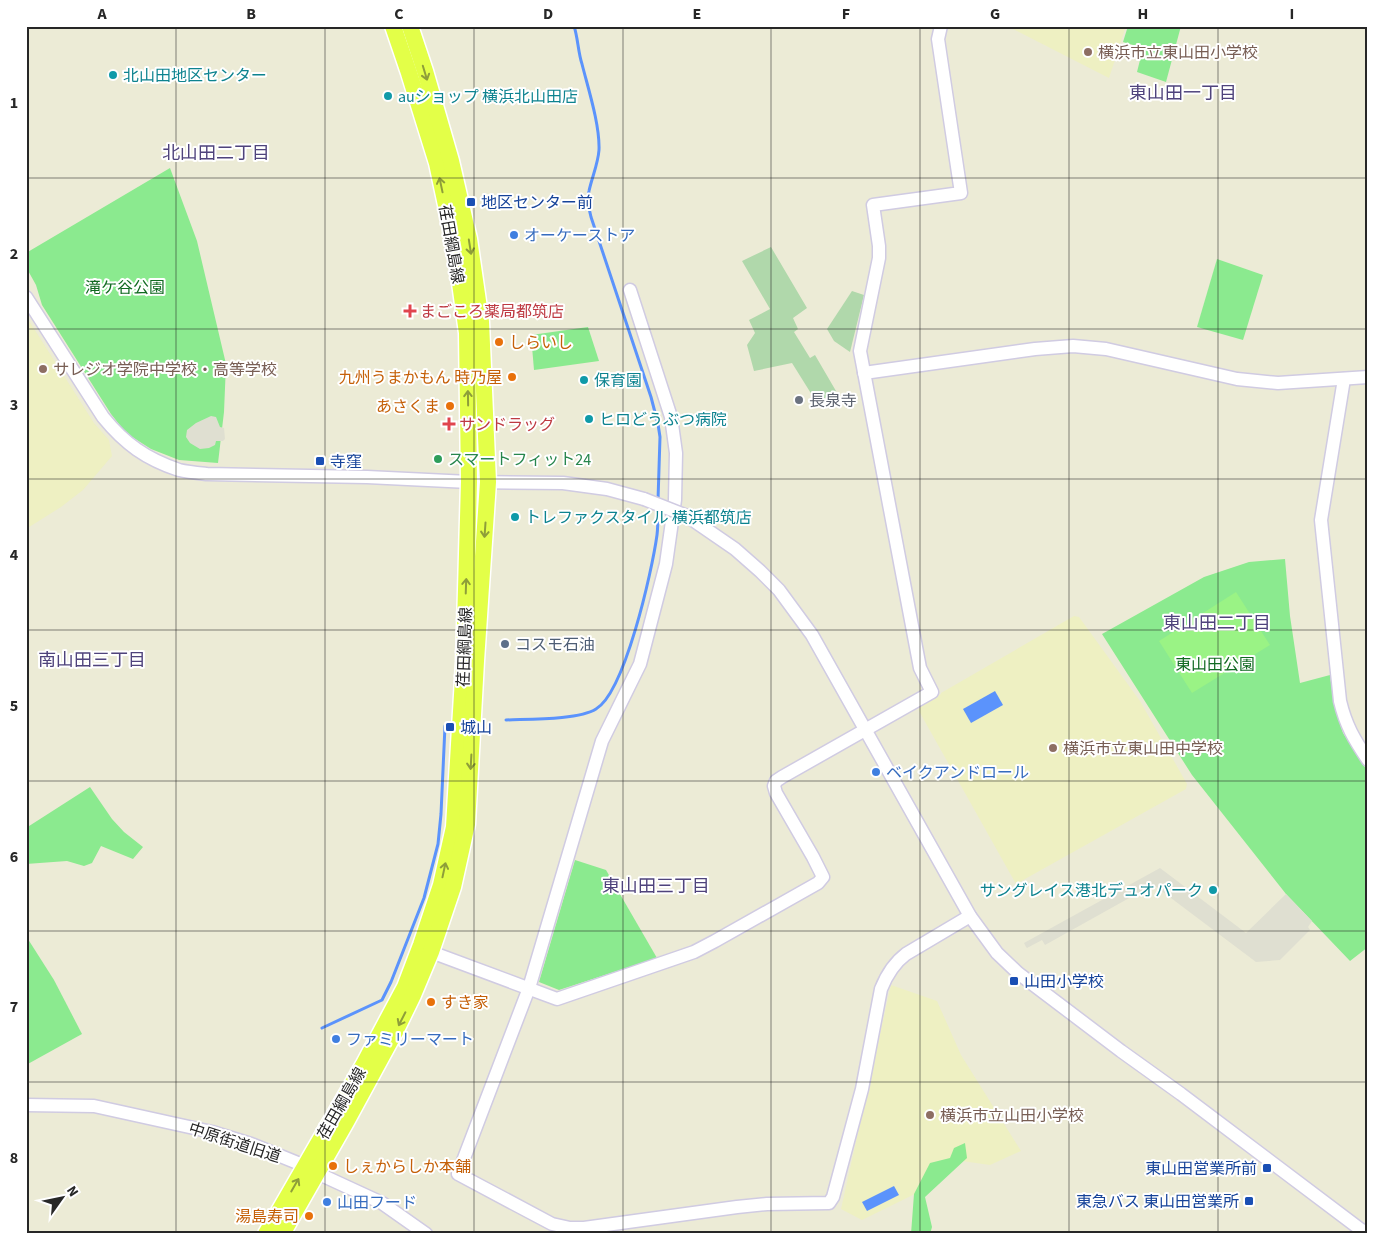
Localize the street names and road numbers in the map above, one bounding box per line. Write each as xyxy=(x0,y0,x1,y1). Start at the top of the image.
street label: 荏田綱島線 xyxy=(433,203,469,285)
street label: 荏田綱島線 xyxy=(453,607,477,687)
street label: 荏田綱島線 xyxy=(312,1063,371,1144)
street label: 中原街道旧道 xyxy=(186,1118,284,1168)

